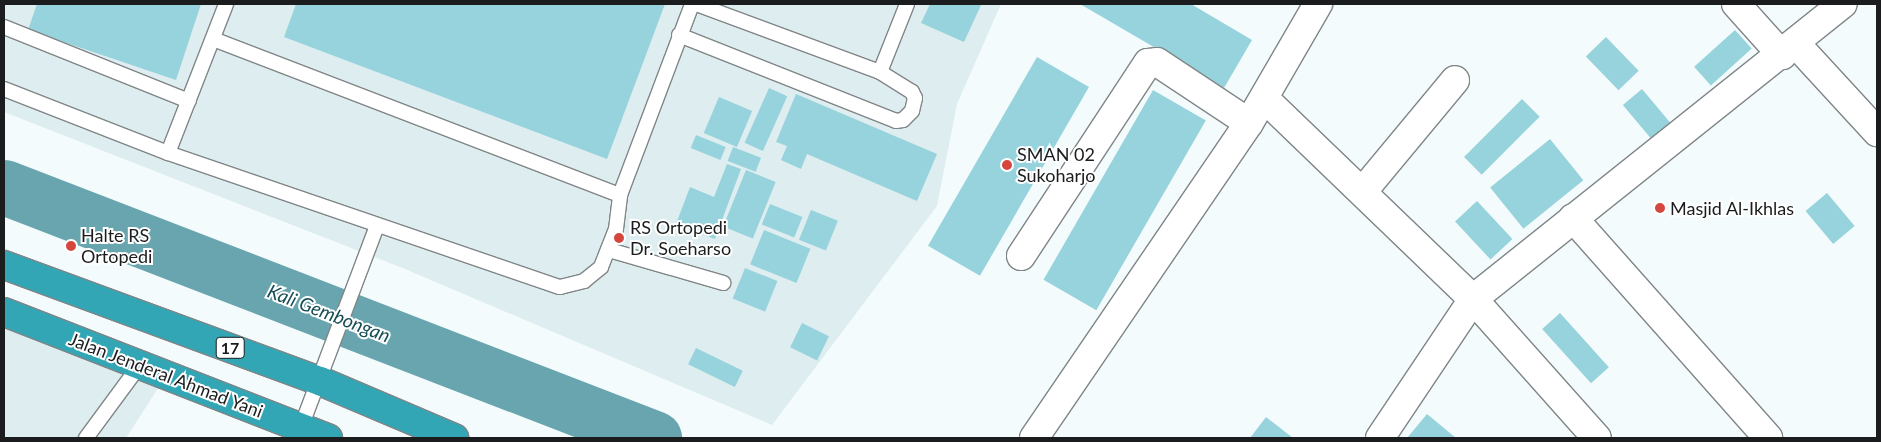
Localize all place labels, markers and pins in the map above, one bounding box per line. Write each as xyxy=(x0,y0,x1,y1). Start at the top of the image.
place label: SMAN 02 Sukoharjo xyxy=(1017,144,1096,186)
marker: SMAN 02 Sukoharjo xyxy=(1001,159,1013,171)
place label: Masjid Al-Ikhlas xyxy=(1670,197,1795,219)
marker: Masjid Al-Ikhlas xyxy=(1654,202,1666,214)
place label: RS Ortopedi Dr. Soeharso xyxy=(630,217,731,260)
place label: Halte RS Ortopedi xyxy=(81,225,152,268)
marker: RS Ortopedi Dr. Soeharso xyxy=(612,231,626,245)
marker: Halte RS Ortopedi xyxy=(65,240,77,252)

